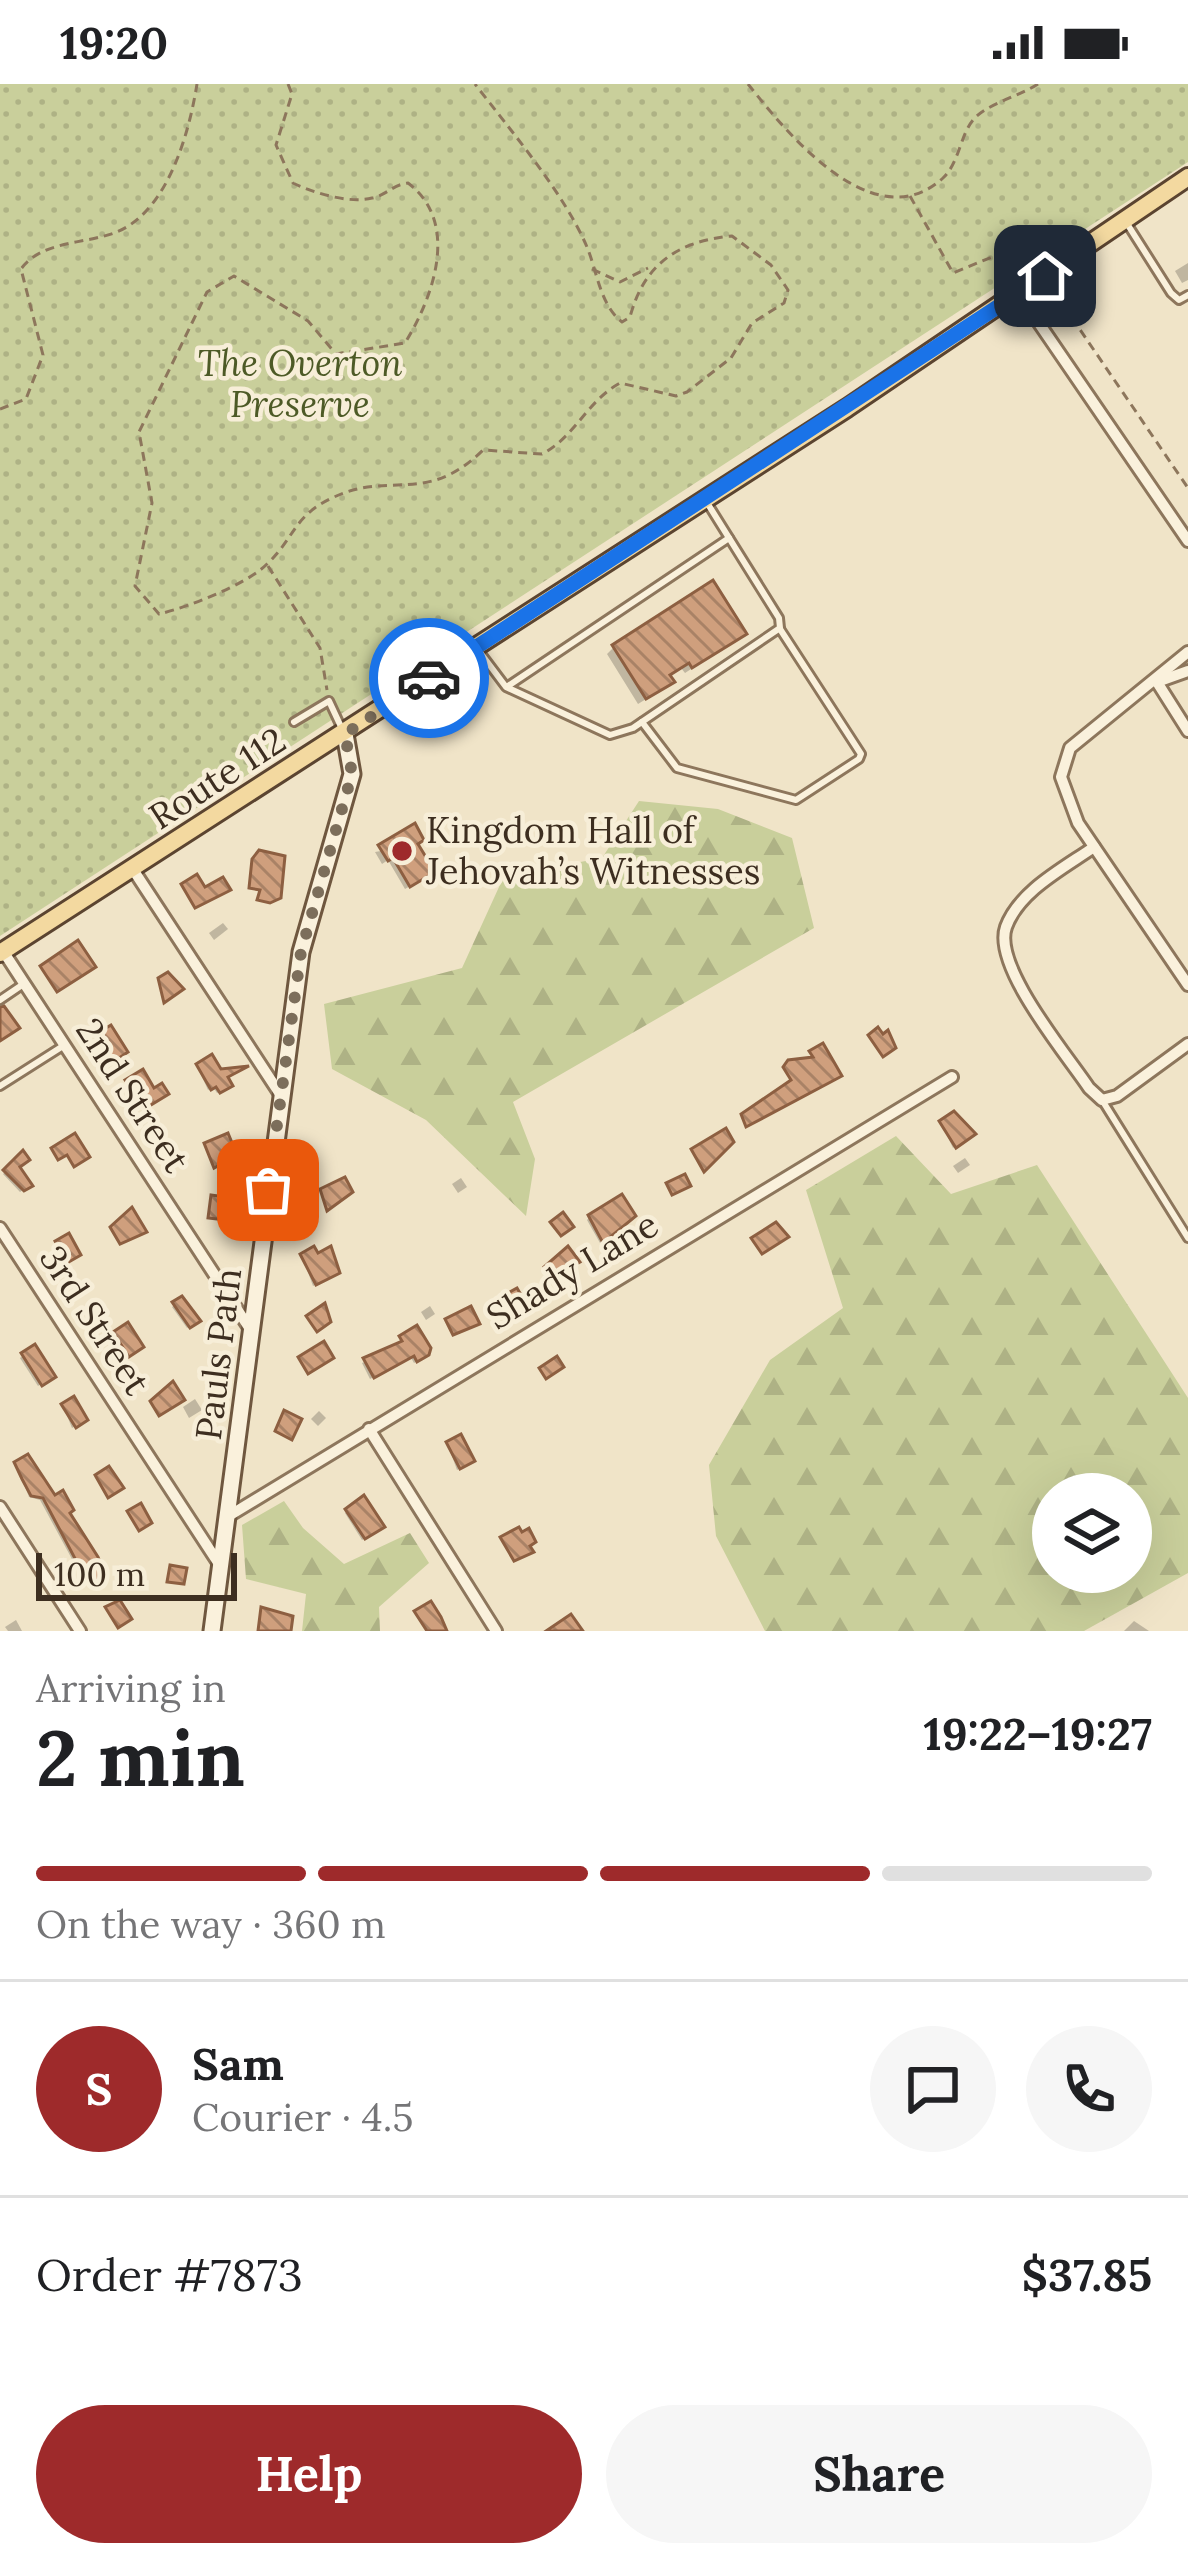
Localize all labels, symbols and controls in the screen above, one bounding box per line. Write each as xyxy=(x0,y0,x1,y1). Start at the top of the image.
text: 19:20 xyxy=(60,14,168,71)
pin xyxy=(994,225,1096,327)
icon: home xyxy=(1012,243,1078,309)
park label: The Overton Preserve xyxy=(198,340,402,427)
courier xyxy=(369,618,489,738)
icon: car xyxy=(396,645,462,711)
street label: Route 112 xyxy=(140,717,294,839)
place label: Kingdom Hall of Jehovah’s Witnesses xyxy=(425,807,760,894)
marker: Kingdom Hall of Jehovah’s Witnesses xyxy=(389,838,415,864)
street label: 2nd Street xyxy=(66,1009,200,1181)
pin xyxy=(217,1139,319,1241)
icon: bag xyxy=(235,1157,301,1223)
street label: Shady Lane xyxy=(478,1201,666,1339)
street label: 3rd Street xyxy=(30,1237,160,1403)
street label: Pauls Path xyxy=(185,1265,251,1443)
map controls xyxy=(1032,1473,1152,1593)
button: layers xyxy=(1032,1473,1152,1593)
scale bar xyxy=(36,1547,237,1600)
text: 100 m xyxy=(54,1553,145,1595)
text: Arriving in xyxy=(36,1663,226,1713)
text: 19:22–19:27 xyxy=(923,1705,1152,1762)
text: 2 min xyxy=(36,1708,245,1807)
text: On the way · 360 m xyxy=(36,1899,386,1949)
button: chat xyxy=(870,2026,996,2152)
button: phone xyxy=(1026,2026,1152,2152)
text: Sam xyxy=(192,2035,284,2092)
text: S xyxy=(86,2060,112,2117)
text: Courier · 4.5 xyxy=(192,2092,413,2142)
text: Order #7873 xyxy=(36,2246,303,2303)
text: $37.85 xyxy=(1022,2246,1152,2303)
button: Help xyxy=(36,2405,582,2543)
button: Share xyxy=(606,2405,1152,2543)

